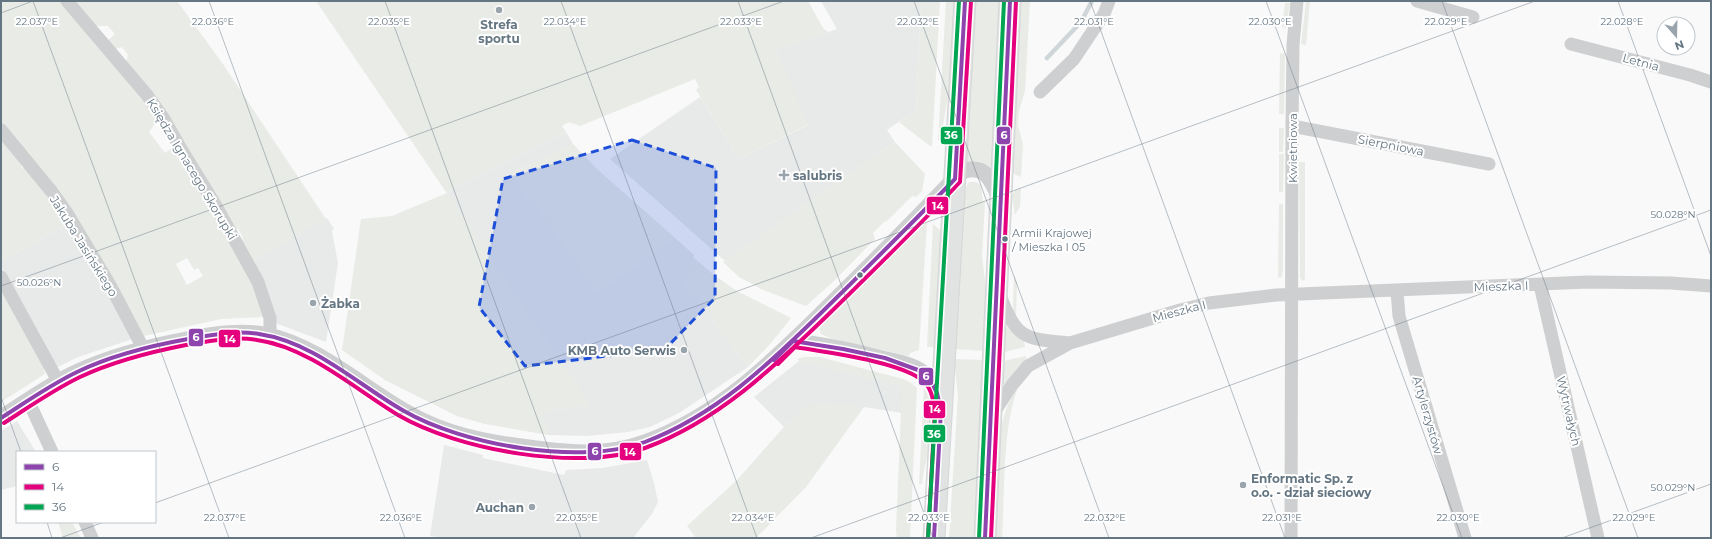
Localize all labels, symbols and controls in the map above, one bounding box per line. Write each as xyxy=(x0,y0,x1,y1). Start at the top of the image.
marker: Strefa sportu xyxy=(494,5,504,15)
text: 22.037°E xyxy=(16,15,58,28)
text: 22.036°E xyxy=(192,15,235,28)
text: 22.035°E xyxy=(368,15,410,28)
text: 22.034°E xyxy=(544,15,587,28)
text: 22.033°E xyxy=(720,15,762,28)
text: 22.032°E xyxy=(897,15,939,28)
text: 22.031°E xyxy=(1074,15,1114,28)
text: 22.030°E xyxy=(1248,15,1292,28)
text: 22.029°E xyxy=(1425,15,1468,28)
text: 22.028°E xyxy=(1600,15,1644,28)
north arrow xyxy=(1656,16,1696,56)
place label: Strefa sportu xyxy=(478,17,520,46)
text: N xyxy=(1673,37,1686,53)
street label: Letnia xyxy=(1621,50,1661,74)
street label: Księdza Ignacego Skorupki xyxy=(144,96,240,242)
street label: Kwietniowa xyxy=(1285,113,1300,183)
line badge: 36 xyxy=(940,126,963,145)
line badge: 6 xyxy=(996,126,1011,145)
text: 36 xyxy=(943,128,958,142)
text: 6 xyxy=(1000,128,1008,142)
street label: Sierpniowa xyxy=(1357,131,1425,159)
place label: salubris xyxy=(793,168,843,183)
marker: salubris xyxy=(778,169,790,181)
street label: Jakuba Jasińskiego xyxy=(46,192,121,299)
line badge: 14 xyxy=(926,196,949,215)
text: 14 xyxy=(932,199,944,213)
text: 50.028°N xyxy=(1650,208,1696,221)
place label: Armii Krajowej / Mieszka I 05 xyxy=(1011,226,1092,254)
marker: Armii Krajowej / Mieszka I 05 xyxy=(1000,234,1010,244)
unlabelled marker xyxy=(855,270,865,280)
text: 50.026°N xyxy=(17,276,61,289)
street label: Mieszka I xyxy=(1473,278,1529,294)
place label: Żabka xyxy=(321,296,360,311)
street label: Mieszka I xyxy=(1151,297,1207,325)
marker: Żabka xyxy=(308,298,318,308)
line badge: 6 xyxy=(188,328,204,347)
line badge: 14 xyxy=(218,329,241,348)
text: 6 xyxy=(192,330,200,344)
text: 14 xyxy=(224,332,236,346)
place label: KMB Auto Serwis xyxy=(568,343,677,358)
marker: KMB Auto Serwis xyxy=(679,345,689,355)
line badge: 6 xyxy=(918,367,934,386)
text: 6 xyxy=(922,369,930,383)
street label: Artylerzystów xyxy=(1410,374,1446,456)
street label: Wytrwałych xyxy=(1554,374,1584,448)
line badge: 14 xyxy=(923,400,946,419)
text: 14 xyxy=(929,402,941,416)
line badge: 36 xyxy=(923,424,946,443)
text: 36 xyxy=(926,427,941,441)
line badge: 6 xyxy=(587,442,602,461)
line badge: 14 xyxy=(619,442,642,461)
text: 6 xyxy=(591,444,599,458)
text: 14 xyxy=(624,445,636,459)
legend xyxy=(16,451,156,523)
text: 6 xyxy=(52,459,59,474)
place label: Enformatic Sp. z o.o. - dział sieciowy xyxy=(1251,471,1372,500)
text: 14 xyxy=(52,479,64,494)
marker: Enformatic Sp. z o.o. - dział sieciowy xyxy=(1238,480,1248,490)
text: 50.029°N xyxy=(1651,481,1695,494)
text: 36 xyxy=(52,499,66,514)
place label: Auchan xyxy=(475,500,524,515)
marker: Auchan xyxy=(527,502,537,512)
text: 22.037°E xyxy=(204,511,246,524)
text: 22.036°E xyxy=(380,511,423,524)
text: 22.035°E xyxy=(556,511,598,524)
text: 22.034°E xyxy=(732,511,775,524)
text: 22.033°E xyxy=(908,511,950,524)
text: 22.032°E xyxy=(1084,511,1126,524)
text: 22.031°E xyxy=(1262,511,1302,524)
text: 22.030°E xyxy=(1436,511,1480,524)
text: 22.029°E xyxy=(1613,511,1656,524)

